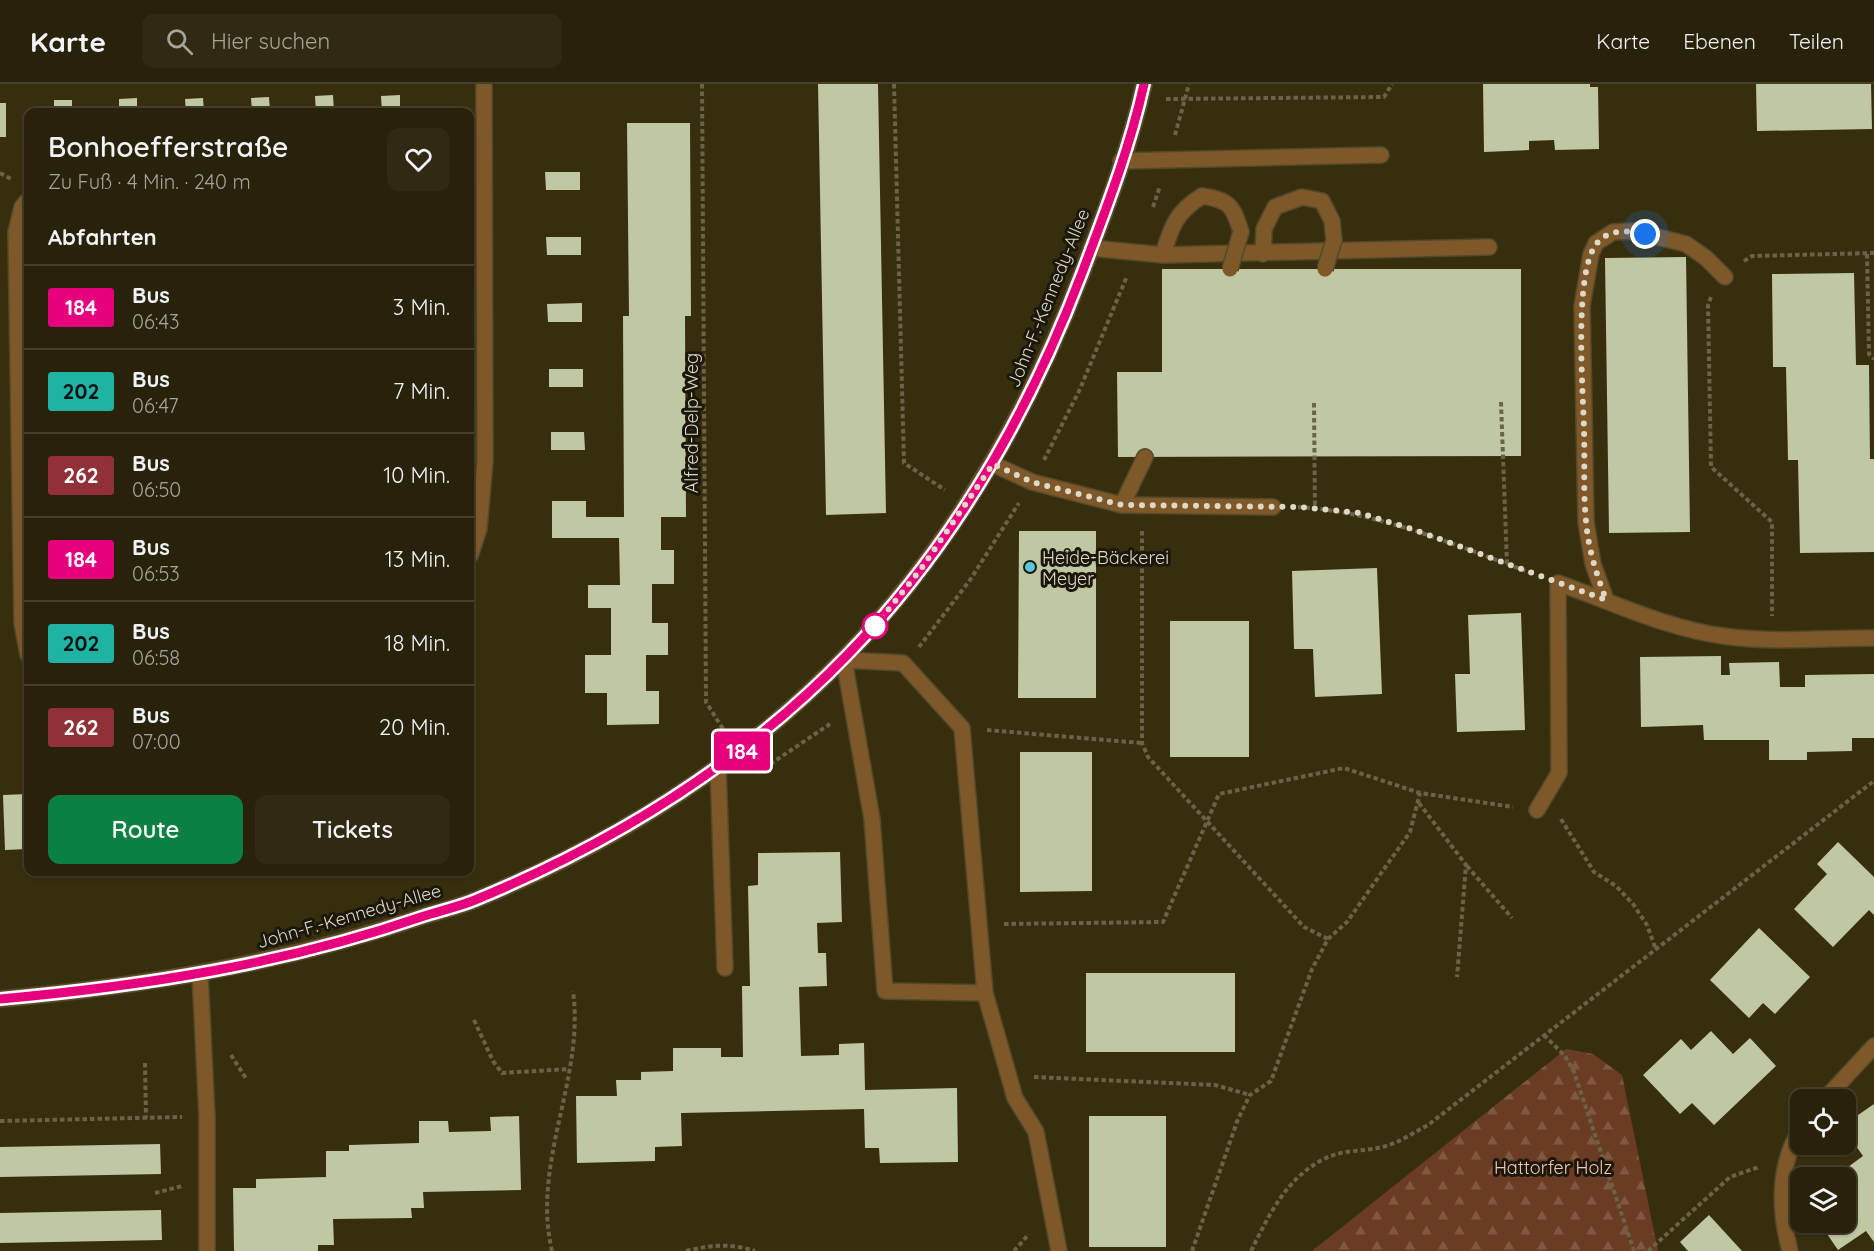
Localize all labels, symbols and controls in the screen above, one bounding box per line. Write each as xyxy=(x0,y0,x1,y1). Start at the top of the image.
search box xyxy=(142,14,562,68)
text: Karte xyxy=(30,24,106,59)
icon: search xyxy=(163,25,196,58)
text: Hier suchen xyxy=(211,27,330,55)
text: Karte xyxy=(1596,28,1650,54)
text: Ebenen xyxy=(1683,28,1756,54)
text: Teilen xyxy=(1789,28,1844,54)
button: heart xyxy=(387,128,450,191)
text: Bonhoefferstraße xyxy=(48,129,288,164)
text: Zu Fuß · 4 Min. · 240 m xyxy=(48,169,251,194)
street label: John-F.-Kennedy-Allee xyxy=(1002,205,1094,391)
your location xyxy=(1630,219,1660,249)
text: Abfahrten xyxy=(48,223,157,251)
text: Bus xyxy=(132,281,170,309)
text: 3 Min. xyxy=(393,293,450,321)
text: 184 xyxy=(65,294,97,320)
text: 06:43 xyxy=(132,309,179,334)
street label: Alfred-Delp-Weg xyxy=(680,353,703,493)
text: Bus xyxy=(132,365,170,393)
text: 7 Min. xyxy=(393,377,450,405)
text: 202 xyxy=(63,378,99,404)
text: 06:47 xyxy=(132,393,179,418)
text: Bus xyxy=(132,449,170,477)
text: 10 Min. xyxy=(383,461,450,489)
text: 262 xyxy=(63,462,99,488)
text: 06:50 xyxy=(132,477,181,502)
text: Bus xyxy=(132,533,170,561)
text: 13 Min. xyxy=(385,545,450,573)
text: 184 xyxy=(65,546,97,572)
place label: Heide-Bäckerei Meyer xyxy=(1042,546,1169,590)
marker: Heide-Bäckerei Meyer xyxy=(1023,560,1037,574)
text: 06:53 xyxy=(132,561,180,586)
unlabelled marker xyxy=(862,613,888,639)
text: Bus xyxy=(132,617,170,645)
text: 18 Min. xyxy=(384,629,450,657)
text: 202 xyxy=(63,630,99,656)
text: 06:58 xyxy=(132,645,180,670)
text: Bus xyxy=(132,701,170,729)
text: 20 Min. xyxy=(379,713,450,741)
text: 262 xyxy=(63,714,99,740)
text: 07:00 xyxy=(132,729,181,754)
line badge: 184 xyxy=(708,732,777,770)
text: 184 xyxy=(726,738,758,764)
button: Route xyxy=(48,795,243,864)
button: Tickets xyxy=(255,795,450,864)
street label: John-F.-Kennedy-Allee xyxy=(254,879,444,953)
map controls xyxy=(1790,1089,1856,1233)
button: locate xyxy=(1790,1089,1856,1155)
park label: Hattorfer Holz xyxy=(1494,1156,1612,1179)
button: layers xyxy=(1790,1167,1856,1233)

